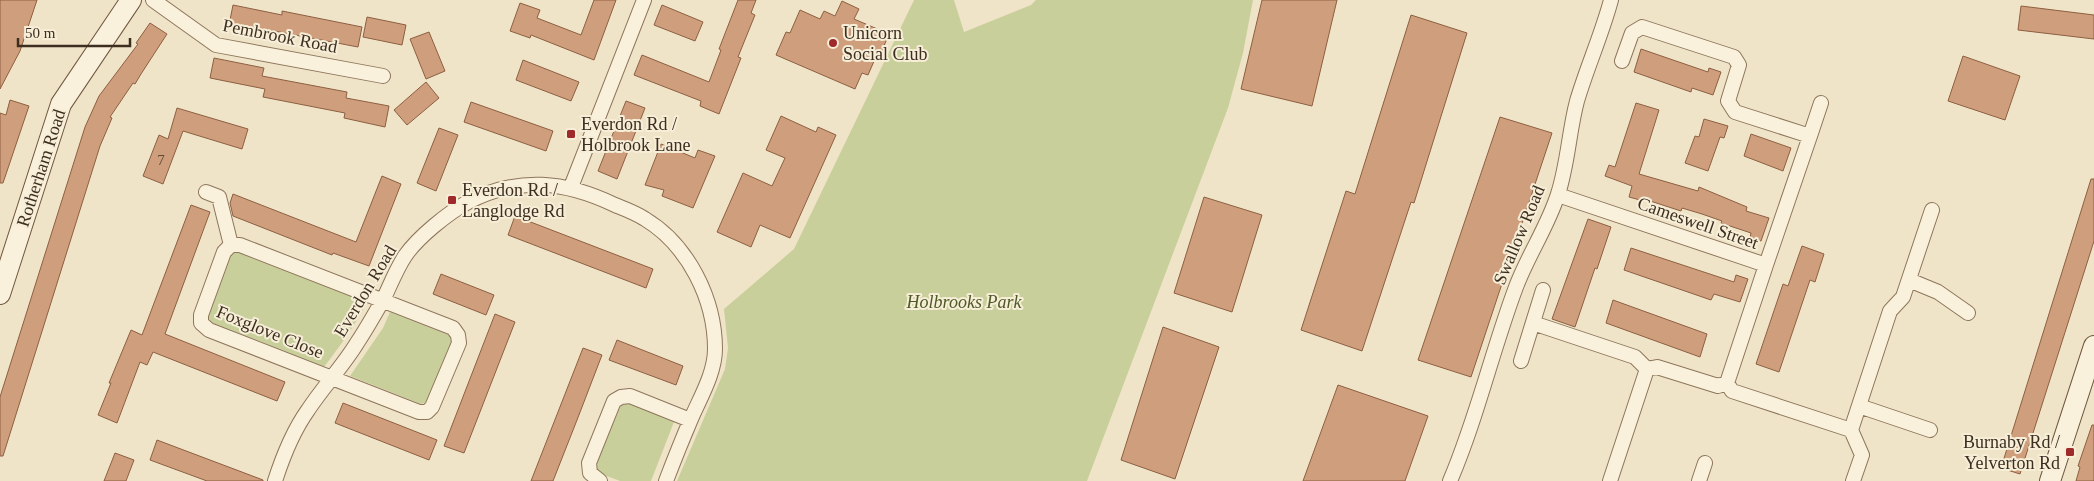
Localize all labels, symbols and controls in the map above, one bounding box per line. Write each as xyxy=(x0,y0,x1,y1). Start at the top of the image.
scale bar xyxy=(18,15,130,47)
street label: Pembrook Road xyxy=(221,15,339,57)
place label: Unicorn Social Club xyxy=(843,23,928,64)
text: 50 m xyxy=(25,25,56,41)
marker: Unicorn Social Club xyxy=(827,37,839,49)
street label: Rotherham Road xyxy=(13,107,69,229)
place label: Everdon Rd / Holbrook Lane xyxy=(581,114,690,155)
marker: Everdon Rd / Holbrook Lane xyxy=(565,128,577,140)
house number: 7 xyxy=(157,152,165,168)
place label: Everdon Rd / Langlodge Rd xyxy=(462,180,564,221)
street label: Swallow Road xyxy=(1489,183,1549,287)
street label: Cameswell Street xyxy=(1635,193,1761,253)
marker: Everdon Rd / Langlodge Rd xyxy=(446,194,458,206)
street label: Everdon Road xyxy=(330,241,400,341)
park label: Holbrooks Park xyxy=(906,292,1022,312)
street label: Foxglove Close xyxy=(214,301,326,363)
place label: Burnaby Rd / Yelverton Rd xyxy=(1963,432,2060,473)
marker: Burnaby Rd / Yelverton Rd xyxy=(2064,446,2076,458)

